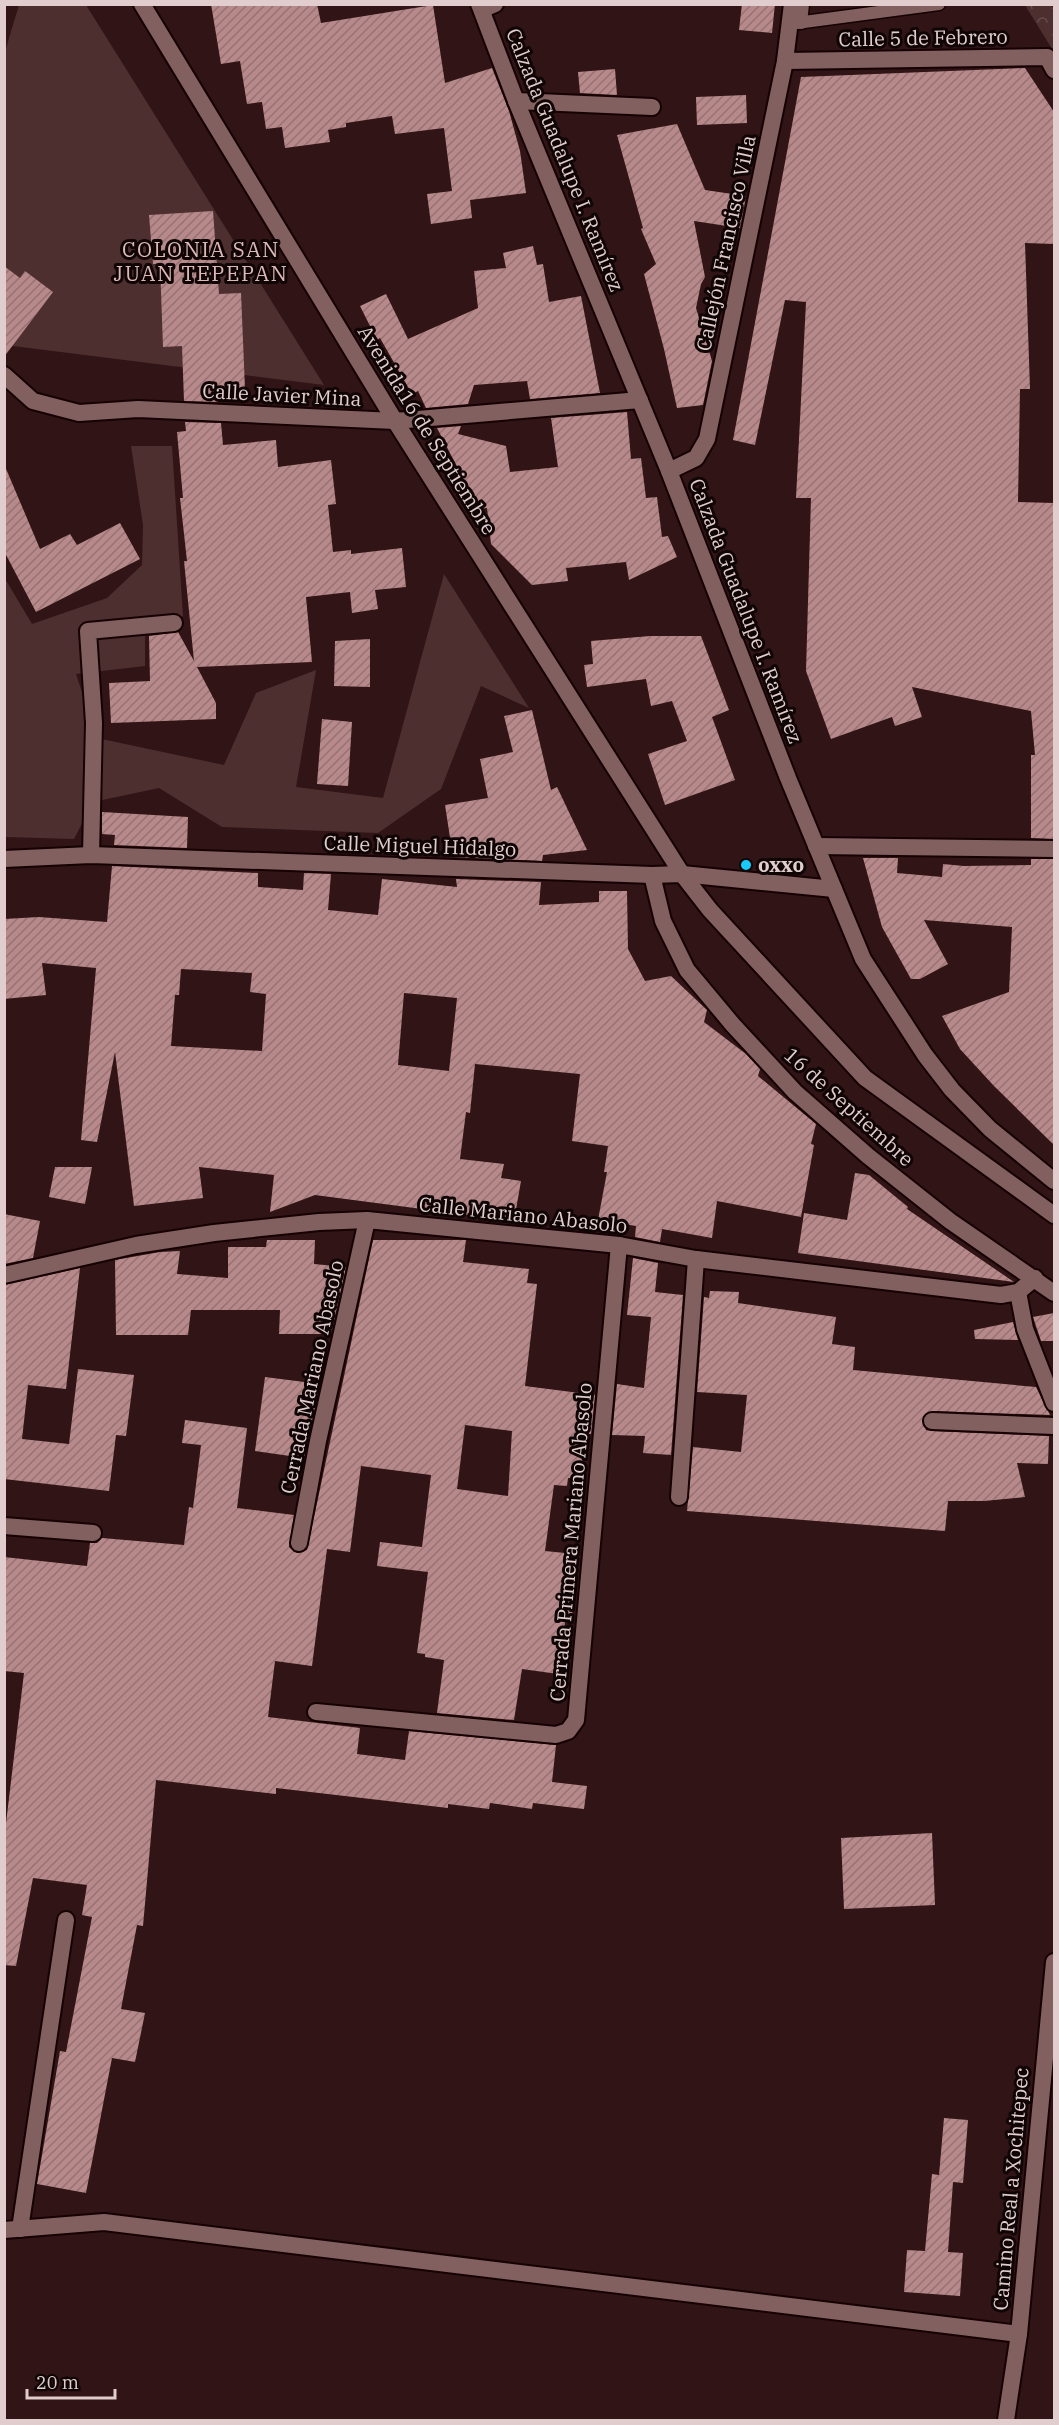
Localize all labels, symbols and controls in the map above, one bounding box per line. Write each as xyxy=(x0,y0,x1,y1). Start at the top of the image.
street label: Calle 5 de Febrero xyxy=(838,23,1008,52)
street label: Calzada Guadalupe I. Ramírez xyxy=(500,24,631,296)
street label: Callejón Francisco Villa xyxy=(689,132,762,353)
district label: COLONIA SAN JUAN TEPEPAN xyxy=(114,235,288,287)
street label: Avenida16 de Septiembre xyxy=(352,320,503,540)
street label: Calle Javier Mina xyxy=(202,377,362,412)
street label: Calzada Guadalupe I. Ramírez xyxy=(683,474,810,747)
street label: Calle Miguel Hidalgo xyxy=(323,829,517,862)
place label: oxxo xyxy=(758,851,804,878)
marker: oxxo xyxy=(739,858,753,872)
street label: 16 de Septiembre xyxy=(779,1041,920,1172)
street label: Calle Mariano Abasolo xyxy=(418,1190,629,1239)
street label: Cerrada Mariano Abasolo xyxy=(274,1258,349,1496)
street label: Cerrada Primera Mariano Abasolo xyxy=(543,1381,598,1702)
street label: Camino Real a Xochitepec xyxy=(986,2066,1035,2312)
scale bar xyxy=(27,2362,116,2400)
text: 20 m xyxy=(36,2371,79,2394)

